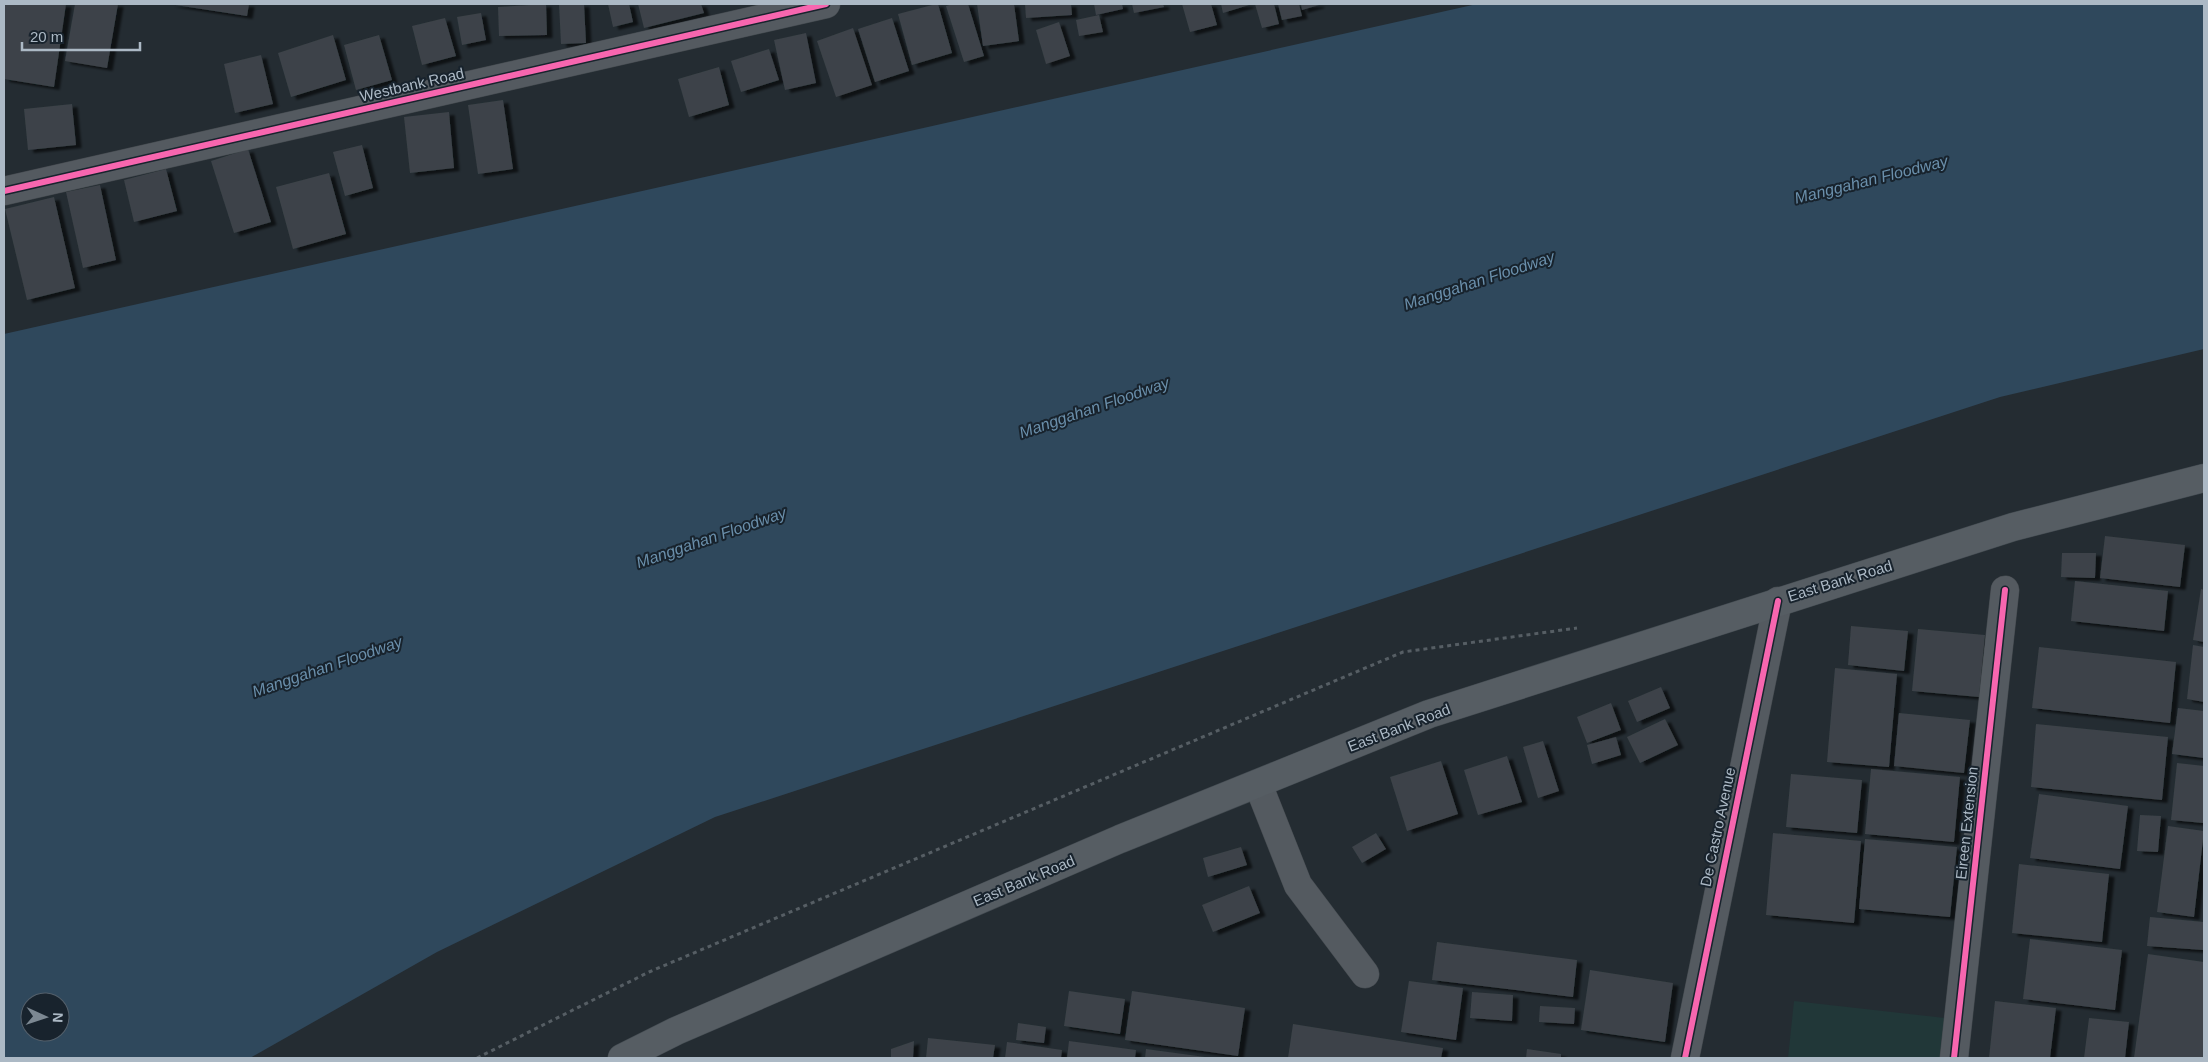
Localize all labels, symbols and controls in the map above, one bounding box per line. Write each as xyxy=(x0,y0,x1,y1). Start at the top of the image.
scale bar xyxy=(22,20,140,52)
text: 20 m xyxy=(30,28,63,45)
street label: Westbank Road xyxy=(358,64,466,105)
water label: Manggahan Floodway xyxy=(1793,152,1951,207)
water label: Manggahan Floodway xyxy=(1402,248,1558,313)
water label: Manggahan Floodway xyxy=(1017,373,1172,441)
water label: Manggahan Floodway xyxy=(634,503,789,571)
street label: East Bank Road xyxy=(1786,557,1894,604)
water label: Manggahan Floodway xyxy=(250,632,405,700)
street label: East Bank Road xyxy=(1345,700,1452,755)
street label: De Castro Avenue xyxy=(1697,766,1738,888)
street label: Eireen Extension xyxy=(1952,766,1981,880)
street label: East Bank Road xyxy=(971,852,1077,910)
north arrow xyxy=(20,992,70,1042)
text: N xyxy=(50,1012,66,1023)

